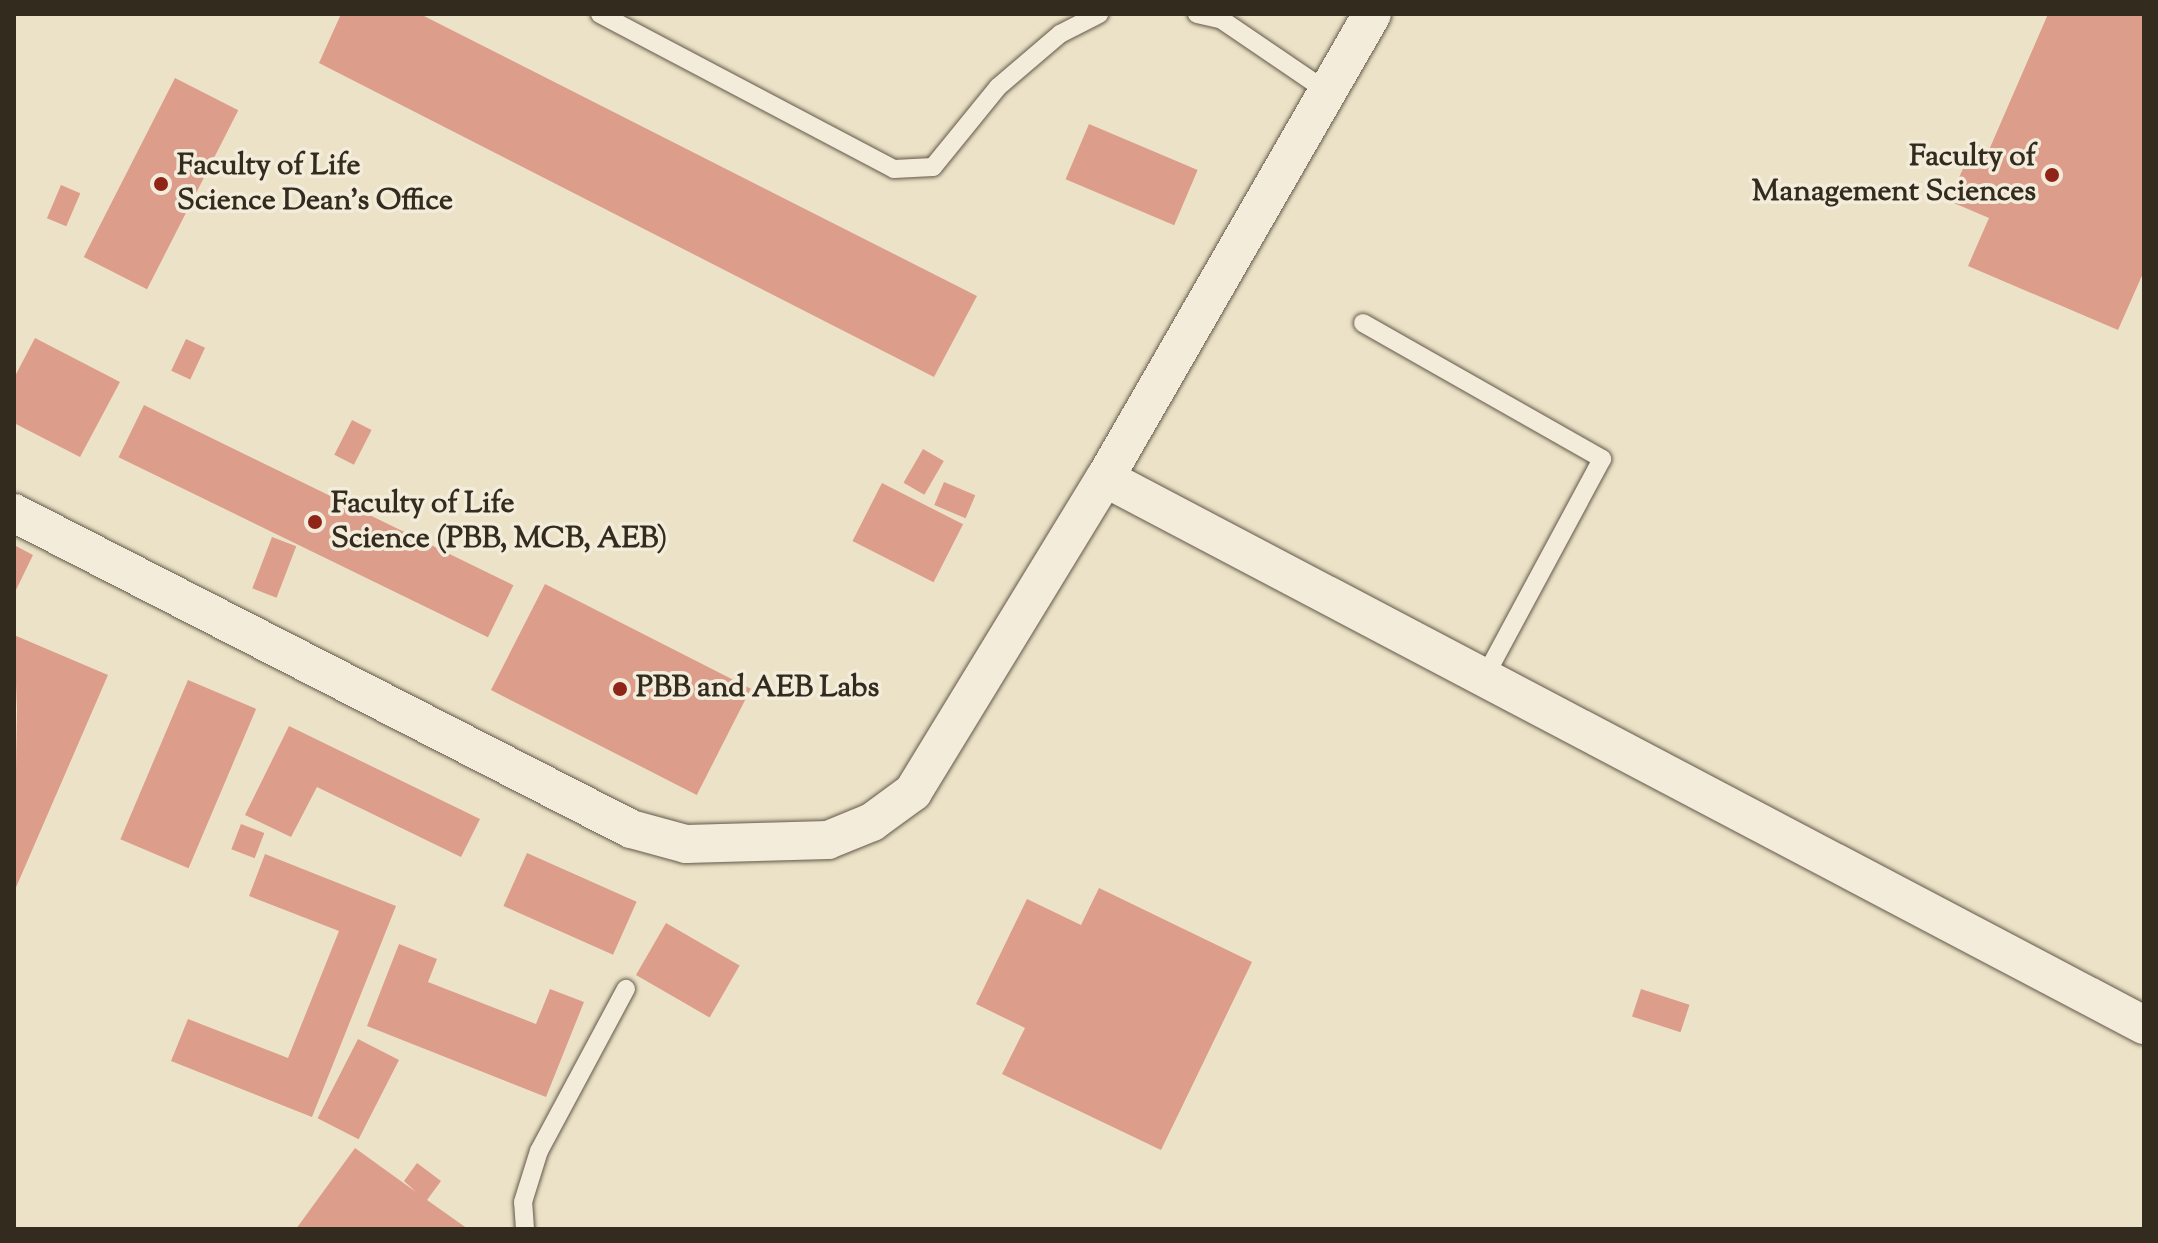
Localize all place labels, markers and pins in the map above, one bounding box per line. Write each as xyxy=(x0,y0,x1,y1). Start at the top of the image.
place label: Faculty of Management Sciences xyxy=(1752,140,2036,210)
place label: Faculty of Life Science Dean's Office xyxy=(177,149,453,220)
marker: Faculty of Management Sciences xyxy=(2043,166,2061,184)
marker: Faculty of Life Science Dean's Office xyxy=(152,175,170,193)
place label: Faculty of Life Science (PBB, MCB, AEB) xyxy=(331,487,667,558)
marker: Faculty of Life Science (PBB, MCB, AEB) xyxy=(306,513,324,531)
place label: PBB and AEB Labs xyxy=(636,671,879,707)
marker: PBB and AEB Labs xyxy=(611,680,629,698)

